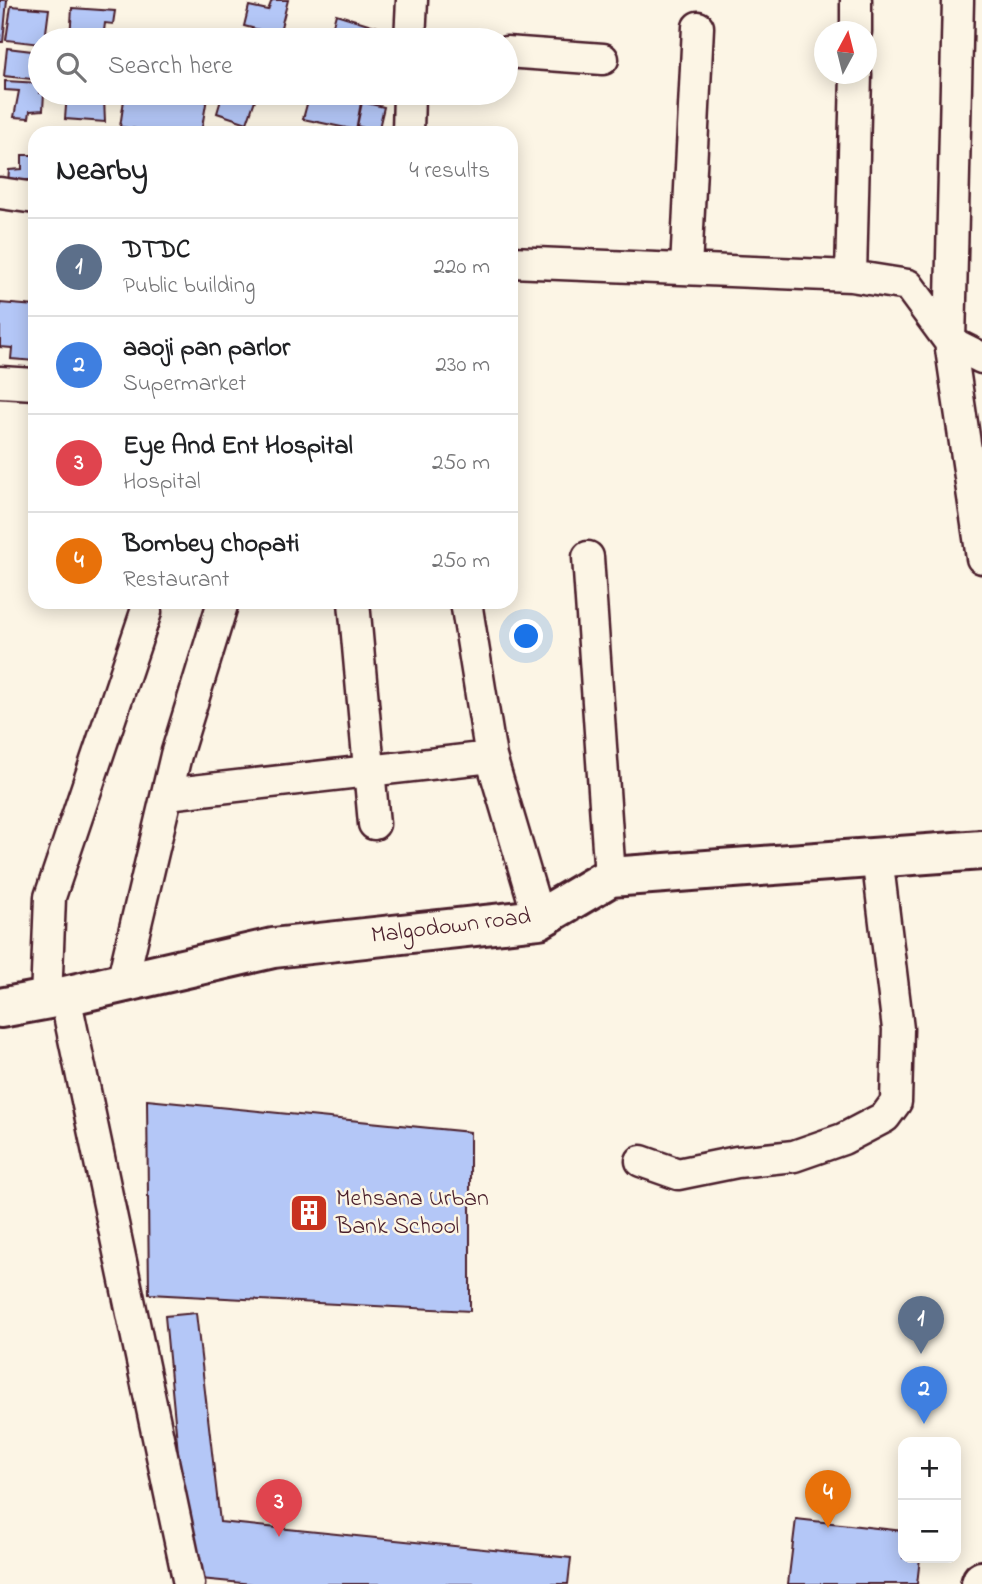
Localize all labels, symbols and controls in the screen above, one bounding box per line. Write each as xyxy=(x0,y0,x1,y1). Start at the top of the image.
north arrow xyxy=(814,21,877,84)
search box xyxy=(28,28,518,105)
icon: search xyxy=(52,48,90,86)
text: Search here xyxy=(108,48,233,86)
text: Nearby xyxy=(56,150,148,194)
text: 4 results xyxy=(409,155,490,188)
text: DTDC xyxy=(123,232,190,270)
text: 1 xyxy=(75,251,83,284)
text: 220 m xyxy=(434,251,490,284)
text: Public building xyxy=(123,270,255,303)
text: aaoji pan parlor xyxy=(123,330,290,368)
text: 2 xyxy=(73,349,85,382)
text: 230 m xyxy=(436,349,490,382)
text: Supermarket xyxy=(123,368,246,401)
text: Eye And Ent Hospital xyxy=(123,428,353,466)
text: 3 xyxy=(74,447,84,480)
text: 250 m xyxy=(432,447,490,480)
text: Hospital xyxy=(123,466,201,499)
text: Bombey chopati xyxy=(123,526,300,564)
text: 4 xyxy=(74,545,84,578)
text: 250 m xyxy=(432,545,490,578)
text: Restaurant xyxy=(123,564,230,597)
your location xyxy=(509,619,543,653)
street label: Malgodown road xyxy=(369,900,533,954)
place label: Mehsana Urban Bank School xyxy=(335,1182,489,1245)
building icon: Mehsana Urban Bank School xyxy=(288,1192,330,1234)
pin: 1 xyxy=(898,1296,944,1354)
pin: 2 xyxy=(901,1366,947,1424)
map controls xyxy=(898,1437,961,1563)
button: + xyxy=(898,1437,961,1500)
pin: 4 xyxy=(805,1470,851,1528)
pin: 3 xyxy=(256,1479,302,1537)
button: − xyxy=(898,1500,961,1563)

